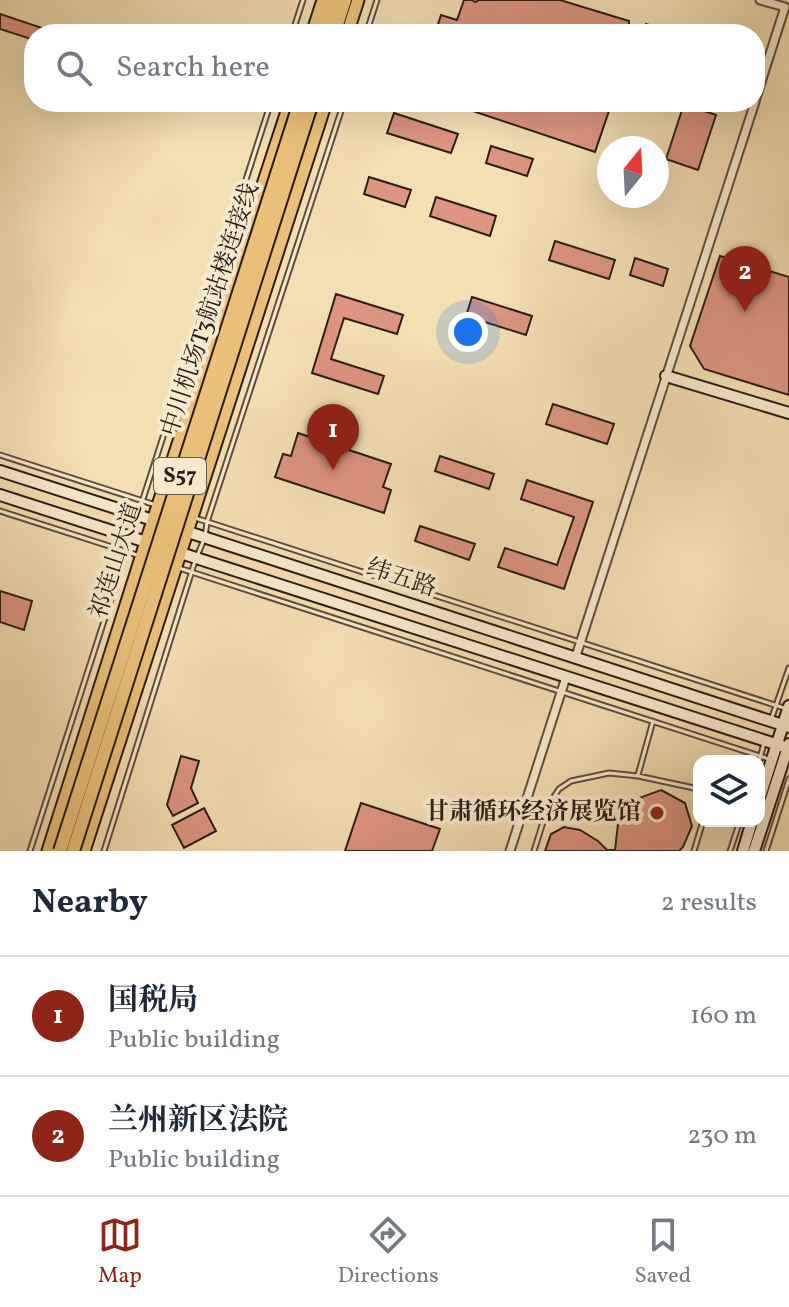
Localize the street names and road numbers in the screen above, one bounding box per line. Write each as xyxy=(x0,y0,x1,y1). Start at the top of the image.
street label: 中川机场T3航站楼连接线 xyxy=(154,179,268,441)
road number: S57 xyxy=(154,458,206,494)
street label: 祁连山大道 xyxy=(82,499,152,623)
street label: 纬五路 xyxy=(362,552,440,606)

